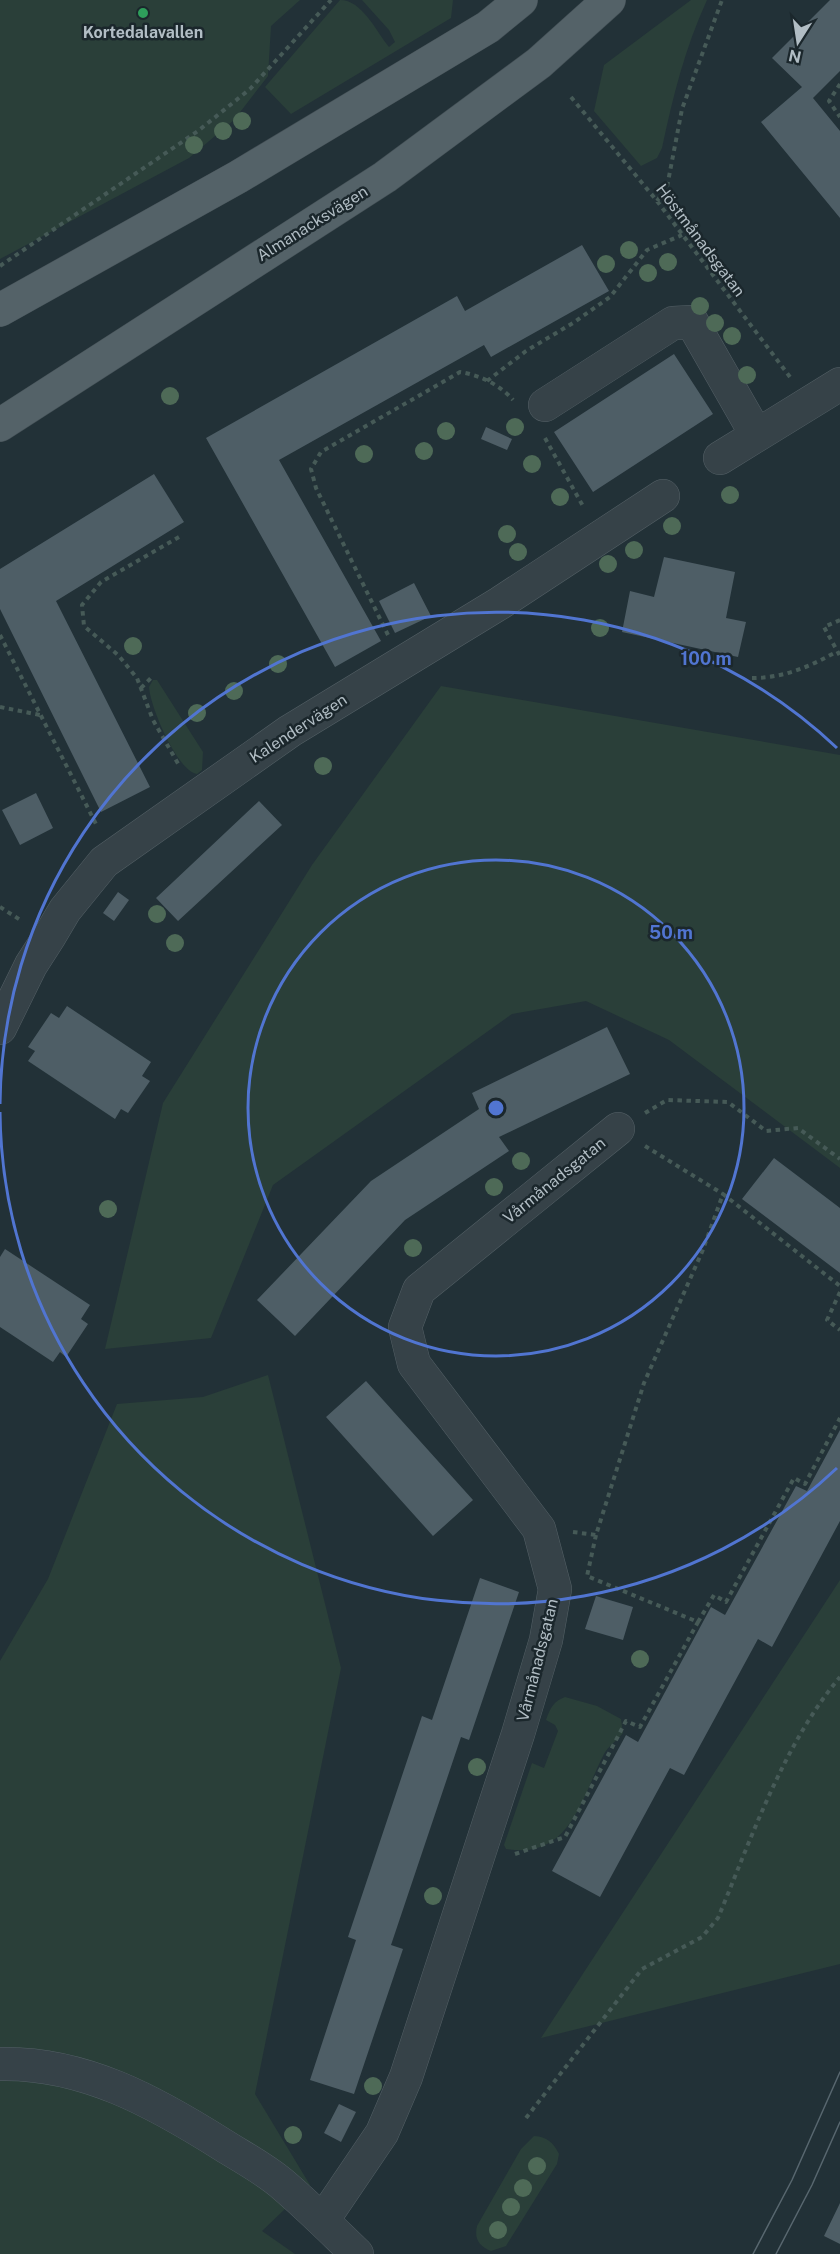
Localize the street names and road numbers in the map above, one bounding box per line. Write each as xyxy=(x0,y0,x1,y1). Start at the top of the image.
street label: Höstmånadsgatan xyxy=(652,180,749,300)
street label: Almanacksvägen xyxy=(253,182,371,265)
street label: Kalendervägen xyxy=(246,690,350,767)
street label: Vårmånadsgatan xyxy=(499,1133,609,1227)
street label: Vårmånadsgatan xyxy=(513,1597,562,1724)

